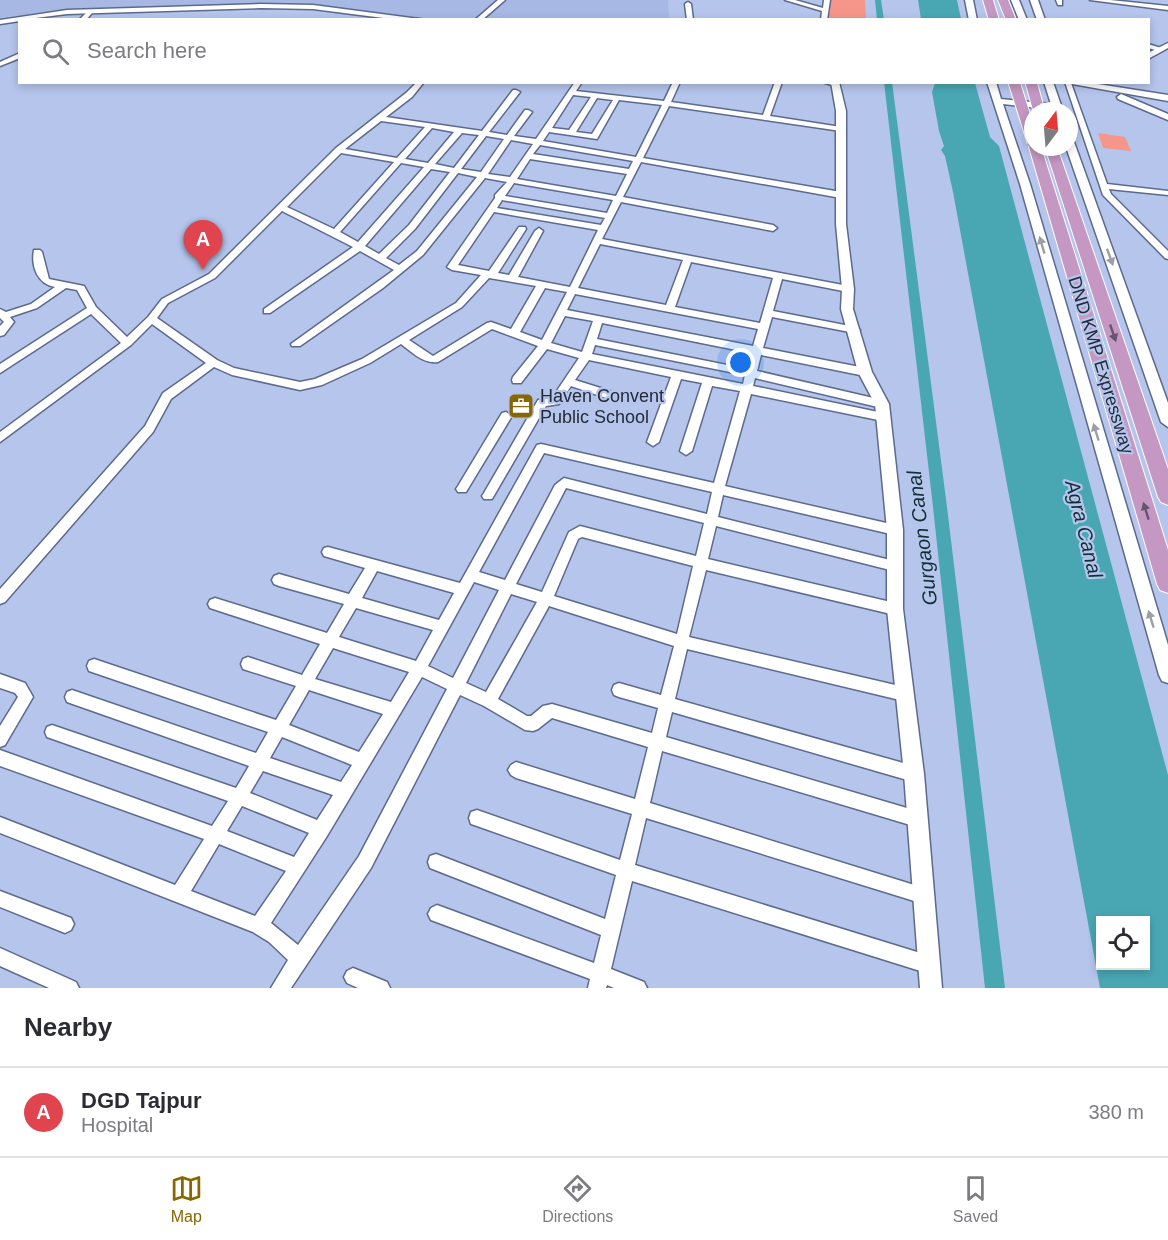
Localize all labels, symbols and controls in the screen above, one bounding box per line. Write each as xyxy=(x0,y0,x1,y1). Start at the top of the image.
search box xyxy=(18,18,1150,84)
icon: search xyxy=(39,35,72,68)
text: Search here xyxy=(87,38,207,63)
north arrow xyxy=(1024,102,1078,156)
pin: A xyxy=(184,220,222,270)
one-way arrow xyxy=(1037,236,1046,254)
one-way arrow xyxy=(1105,248,1115,266)
street label: DND KMP Expressway xyxy=(1064,274,1138,456)
one-way arrow xyxy=(1108,324,1118,342)
your location xyxy=(726,348,755,377)
place label: Haven Convent Public School xyxy=(540,386,664,427)
office icon: Haven Convent Public School xyxy=(506,391,536,421)
one-way arrow xyxy=(1091,423,1100,441)
water label: Gurgaon Canal xyxy=(903,469,941,607)
water label: Agra Canal xyxy=(1061,477,1107,581)
one-way arrow xyxy=(1141,502,1150,520)
one-way arrow xyxy=(1146,610,1155,628)
map controls xyxy=(1096,916,1150,970)
button: locate xyxy=(1096,916,1150,970)
text: Nearby xyxy=(24,1012,112,1042)
text: DGD Tajpur xyxy=(81,1088,202,1113)
text: A xyxy=(36,1101,51,1123)
text: 380 m xyxy=(1088,1101,1144,1123)
text: Hospital xyxy=(81,1114,153,1136)
tab: Map xyxy=(170,1172,203,1226)
tab: Directions xyxy=(542,1172,613,1226)
tab: Saved xyxy=(953,1172,998,1226)

